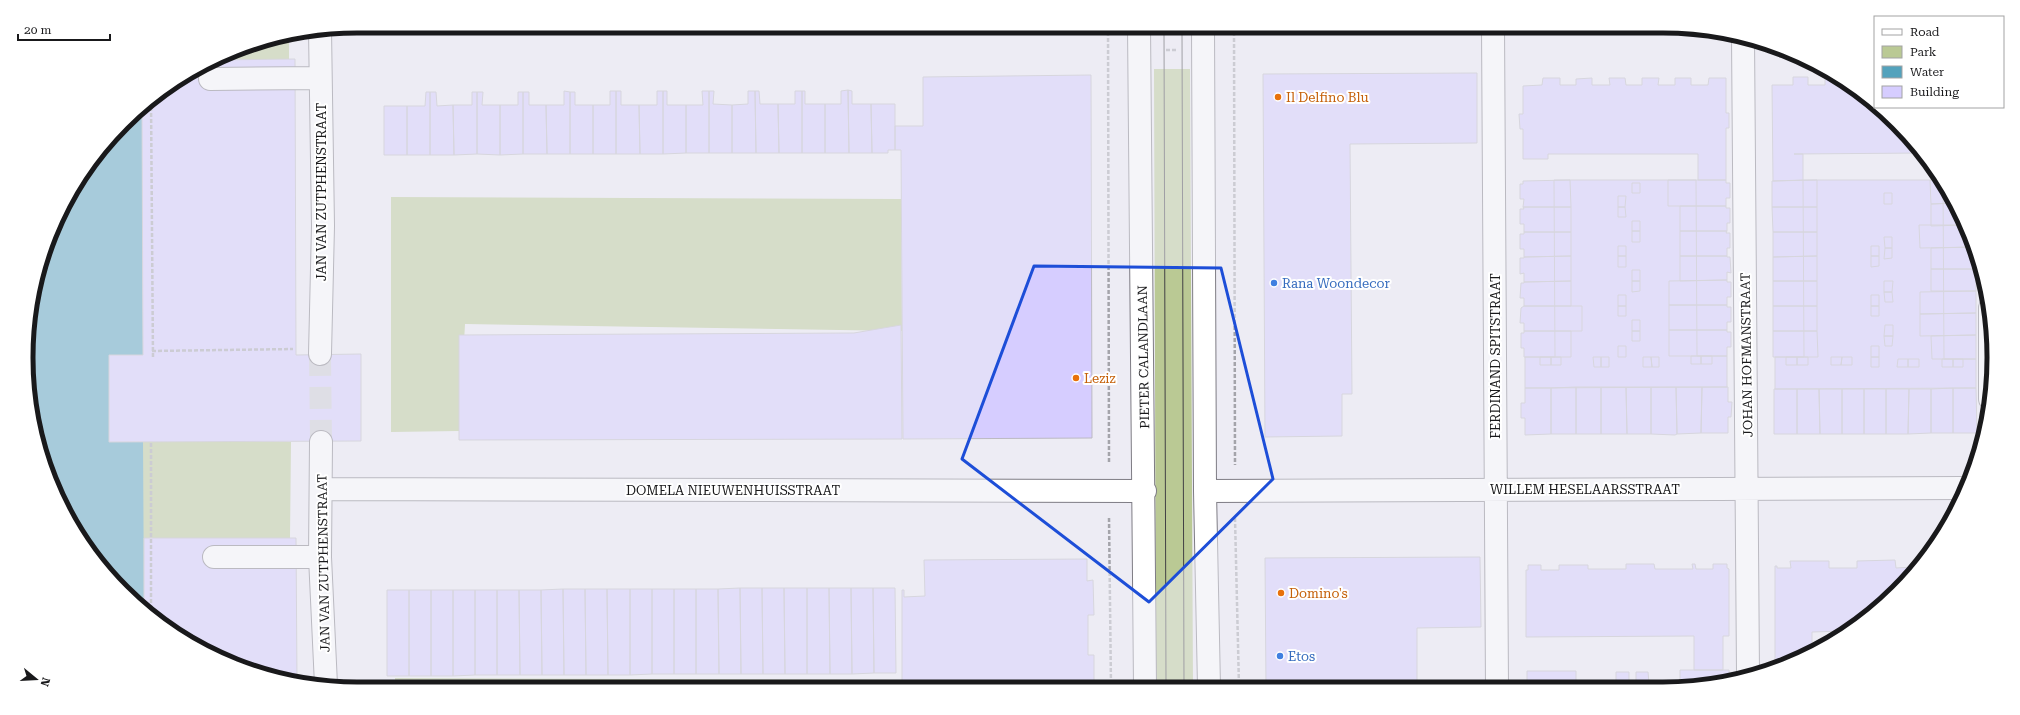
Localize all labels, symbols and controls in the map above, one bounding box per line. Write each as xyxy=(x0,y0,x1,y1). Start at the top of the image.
scale bar xyxy=(18,16,110,42)
legend xyxy=(1874,16,2004,108)
text: 20 m xyxy=(24,23,51,37)
text: Road xyxy=(1910,25,1940,39)
text: Park xyxy=(1910,45,1937,59)
text: Water xyxy=(1910,65,1944,79)
text: Building xyxy=(1910,85,1959,99)
place label: Il Delfino Blu xyxy=(1286,90,1369,105)
marker: Il Delfino Blu xyxy=(1273,92,1283,102)
street label: JAN VAN ZUTPHENSTRAAT xyxy=(314,102,329,281)
street label: JOHAN HOFMANSTRAAT xyxy=(1738,272,1755,437)
street label: FERDINAND SPITSTRAAT xyxy=(1488,273,1503,439)
place label: Rana Woondecor xyxy=(1282,276,1390,291)
marker: Rana Woondecor xyxy=(1269,278,1279,288)
street label: PIETER CALANDLAAN xyxy=(1135,285,1152,429)
place label: Leziz xyxy=(1084,371,1116,386)
marker: Leziz xyxy=(1071,373,1081,383)
street label: JAN VAN ZUTPHENSTRAAT xyxy=(314,473,333,652)
street label: WILLEM HESELAARSSTRAAT xyxy=(1490,482,1680,497)
street label: DOMELA NIEUWENHUISSTRAAT xyxy=(626,483,840,498)
place label: Domino's xyxy=(1289,586,1348,601)
marker: Domino's xyxy=(1276,588,1286,598)
place label: Etos xyxy=(1288,649,1315,664)
marker: Etos xyxy=(1275,651,1285,661)
north arrow xyxy=(16,659,56,699)
text: N xyxy=(37,676,53,688)

